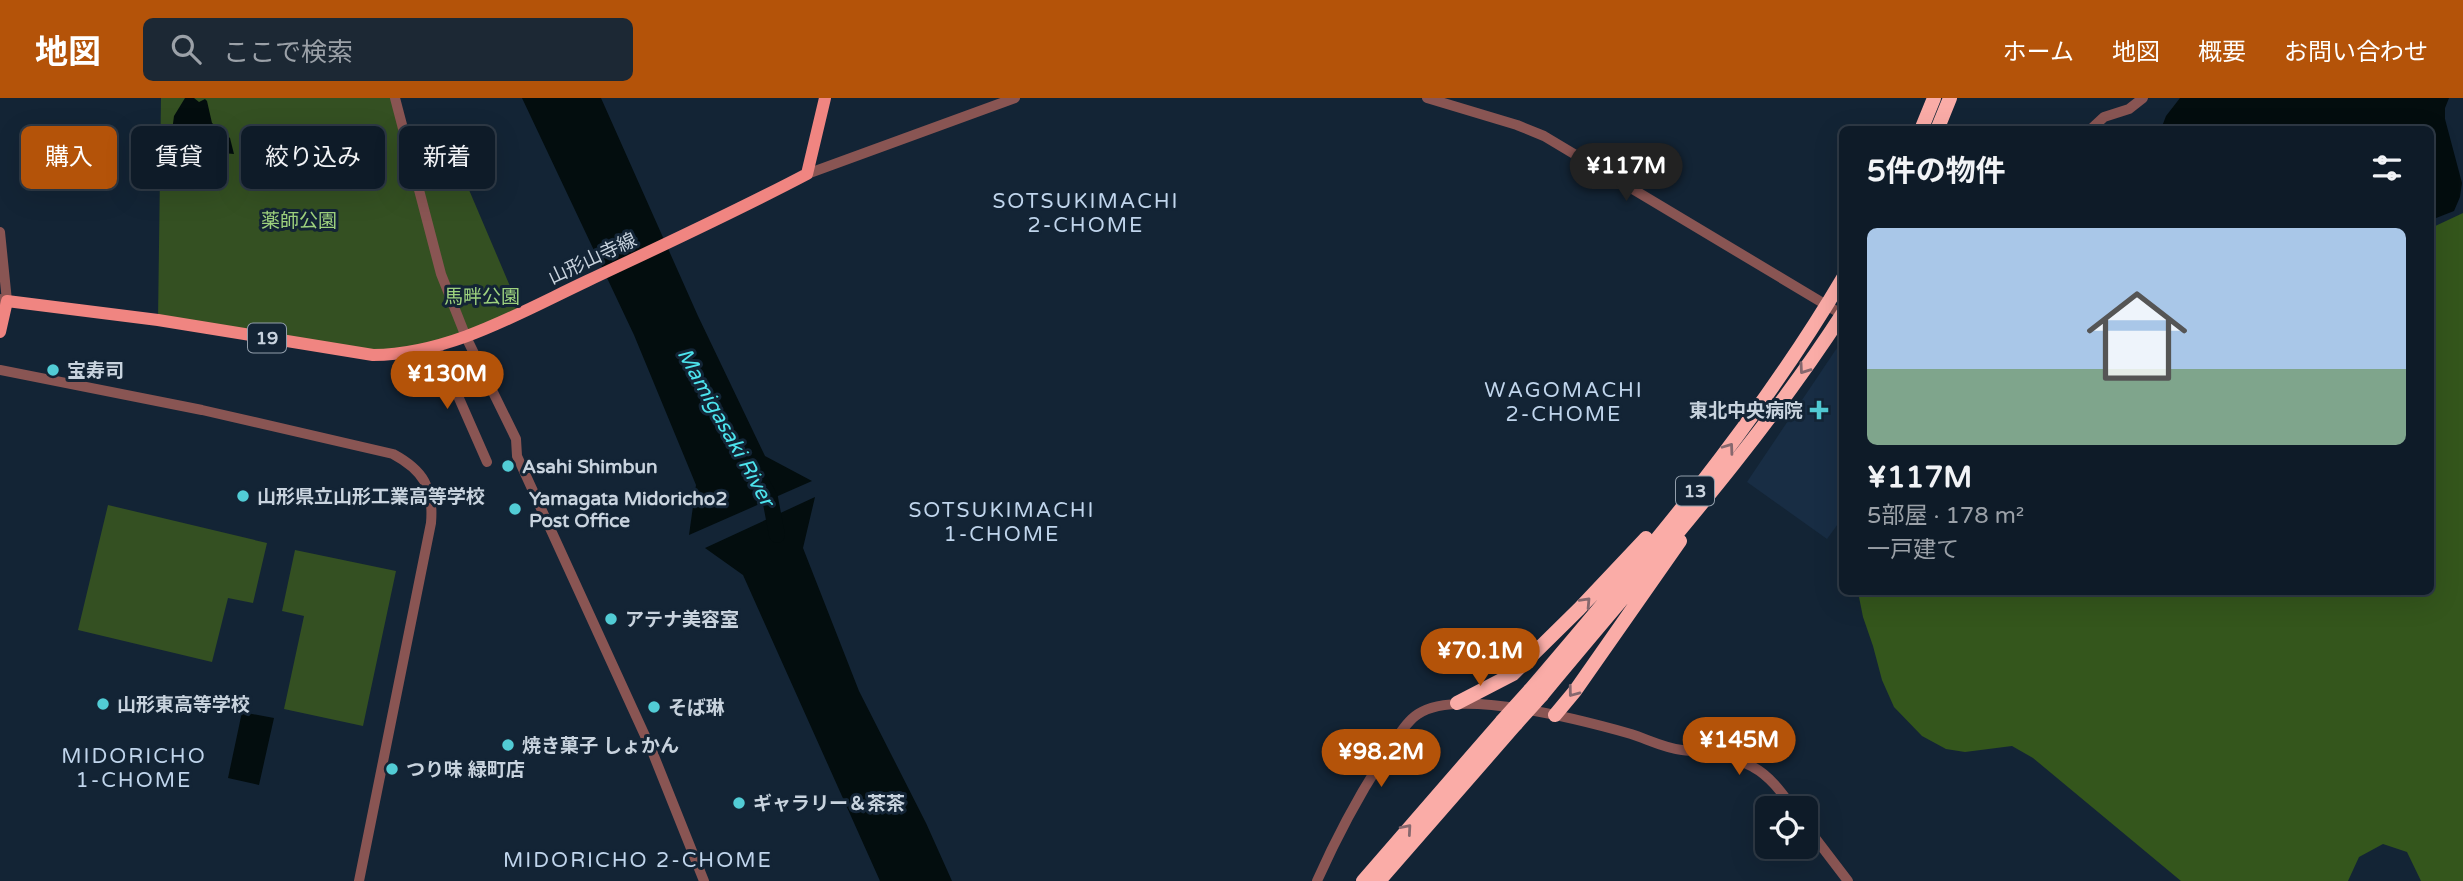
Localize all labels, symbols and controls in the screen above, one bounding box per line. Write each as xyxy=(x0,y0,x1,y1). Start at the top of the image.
search box xyxy=(143,18,633,81)
icon: search xyxy=(167,30,205,68)
text: 地図 xyxy=(35,33,101,72)
text: ここで検索 xyxy=(223,37,353,68)
text: ホーム xyxy=(2003,38,2074,67)
text: 地図 xyxy=(2112,38,2160,67)
text: 概要 xyxy=(2198,38,2246,67)
text: お問い合わせ xyxy=(2284,38,2428,67)
chip: 購入 xyxy=(21,126,117,189)
chip: 賃貸 xyxy=(131,126,227,189)
chip: 絞り込み xyxy=(241,126,385,189)
chip: 新着 xyxy=(399,126,495,189)
pin: ¥117M xyxy=(1577,144,1675,203)
icon: filters xyxy=(2368,149,2406,187)
text: ¥117M xyxy=(1586,152,1666,180)
text: 5件の物件 xyxy=(1867,153,2006,190)
district label: SOTSUKIMACHI 2-CHOME xyxy=(992,189,1180,238)
park label: 薬師公園 xyxy=(261,210,337,232)
street label: 山形山寺線 xyxy=(545,229,640,289)
icon: home xyxy=(2074,273,2200,399)
park label: 馬畔公園 xyxy=(444,286,520,308)
road number: 19 xyxy=(248,324,286,352)
water label: Mamigasaki River xyxy=(672,344,781,513)
pin: ¥130M xyxy=(398,352,496,411)
place label: 宝寿司 xyxy=(67,360,124,382)
text: ¥130M xyxy=(407,360,487,388)
one-way arrow xyxy=(1800,361,1812,374)
marker: 宝寿司 xyxy=(45,362,61,378)
district label: WAGOMACHI 2-CHOME xyxy=(1484,378,1644,427)
place label: 東北中央病院 xyxy=(1689,400,1803,422)
marker: 東北中央病院 xyxy=(1809,400,1829,420)
one-way arrow xyxy=(1720,443,1733,456)
place label: Asahi Shimbun xyxy=(522,456,658,478)
marker: Asahi Shimbun xyxy=(500,458,516,474)
text: ¥117M xyxy=(1867,459,1972,496)
road number: 13 xyxy=(1676,477,1714,506)
place label: 山形県立山形工業高等学校 xyxy=(257,486,485,508)
marker: 山形県立山形工業高等学校 xyxy=(235,488,251,504)
place label: Yamagata Midoricho2 Post Office xyxy=(529,488,727,532)
district label: SOTSUKIMACHI 1-CHOME xyxy=(908,498,1096,547)
marker: Yamagata Midoricho2 Post Office xyxy=(507,501,523,517)
text: 5部屋 · 178 m² xyxy=(1867,502,2024,530)
text: 一戸建て xyxy=(1867,536,1959,564)
one-way arrow xyxy=(1578,597,1590,610)
place label: アテナ美容室 xyxy=(625,609,739,631)
marker: アテナ美容室 xyxy=(603,611,619,627)
pin: ¥70.1M xyxy=(1423,628,1537,688)
text: ¥70.1M xyxy=(1437,637,1523,665)
one-way arrow xyxy=(1569,685,1581,697)
place label: 山形東高等学校 xyxy=(117,694,250,716)
marker: 山形東高等学校 xyxy=(95,696,111,712)
place label: そば琳 xyxy=(668,697,725,719)
marker: そば琳 xyxy=(646,699,662,715)
pin: ¥145M xyxy=(1690,718,1788,777)
text: ¥145M xyxy=(1699,726,1779,754)
pin: ¥98.2M xyxy=(1324,730,1438,789)
place label: 焼き菓子 しょかん xyxy=(522,735,679,757)
marker: 焼き菓子 しょかん xyxy=(500,737,516,753)
text: ¥98.2M xyxy=(1338,738,1424,766)
district label: MIDORICHO 1-CHOME xyxy=(61,744,207,793)
place label: つり味 緑町店 xyxy=(406,759,525,781)
marker: つり味 緑町店 xyxy=(384,761,400,777)
place label: ギャラリー＆茶茶 xyxy=(753,793,905,815)
marker: ギャラリー＆茶茶 xyxy=(731,795,747,811)
map controls xyxy=(1755,796,1818,859)
button: locate xyxy=(1755,796,1818,859)
one-way arrow xyxy=(1399,824,1411,837)
district label: MIDORICHO 2-CHOME xyxy=(503,848,773,873)

